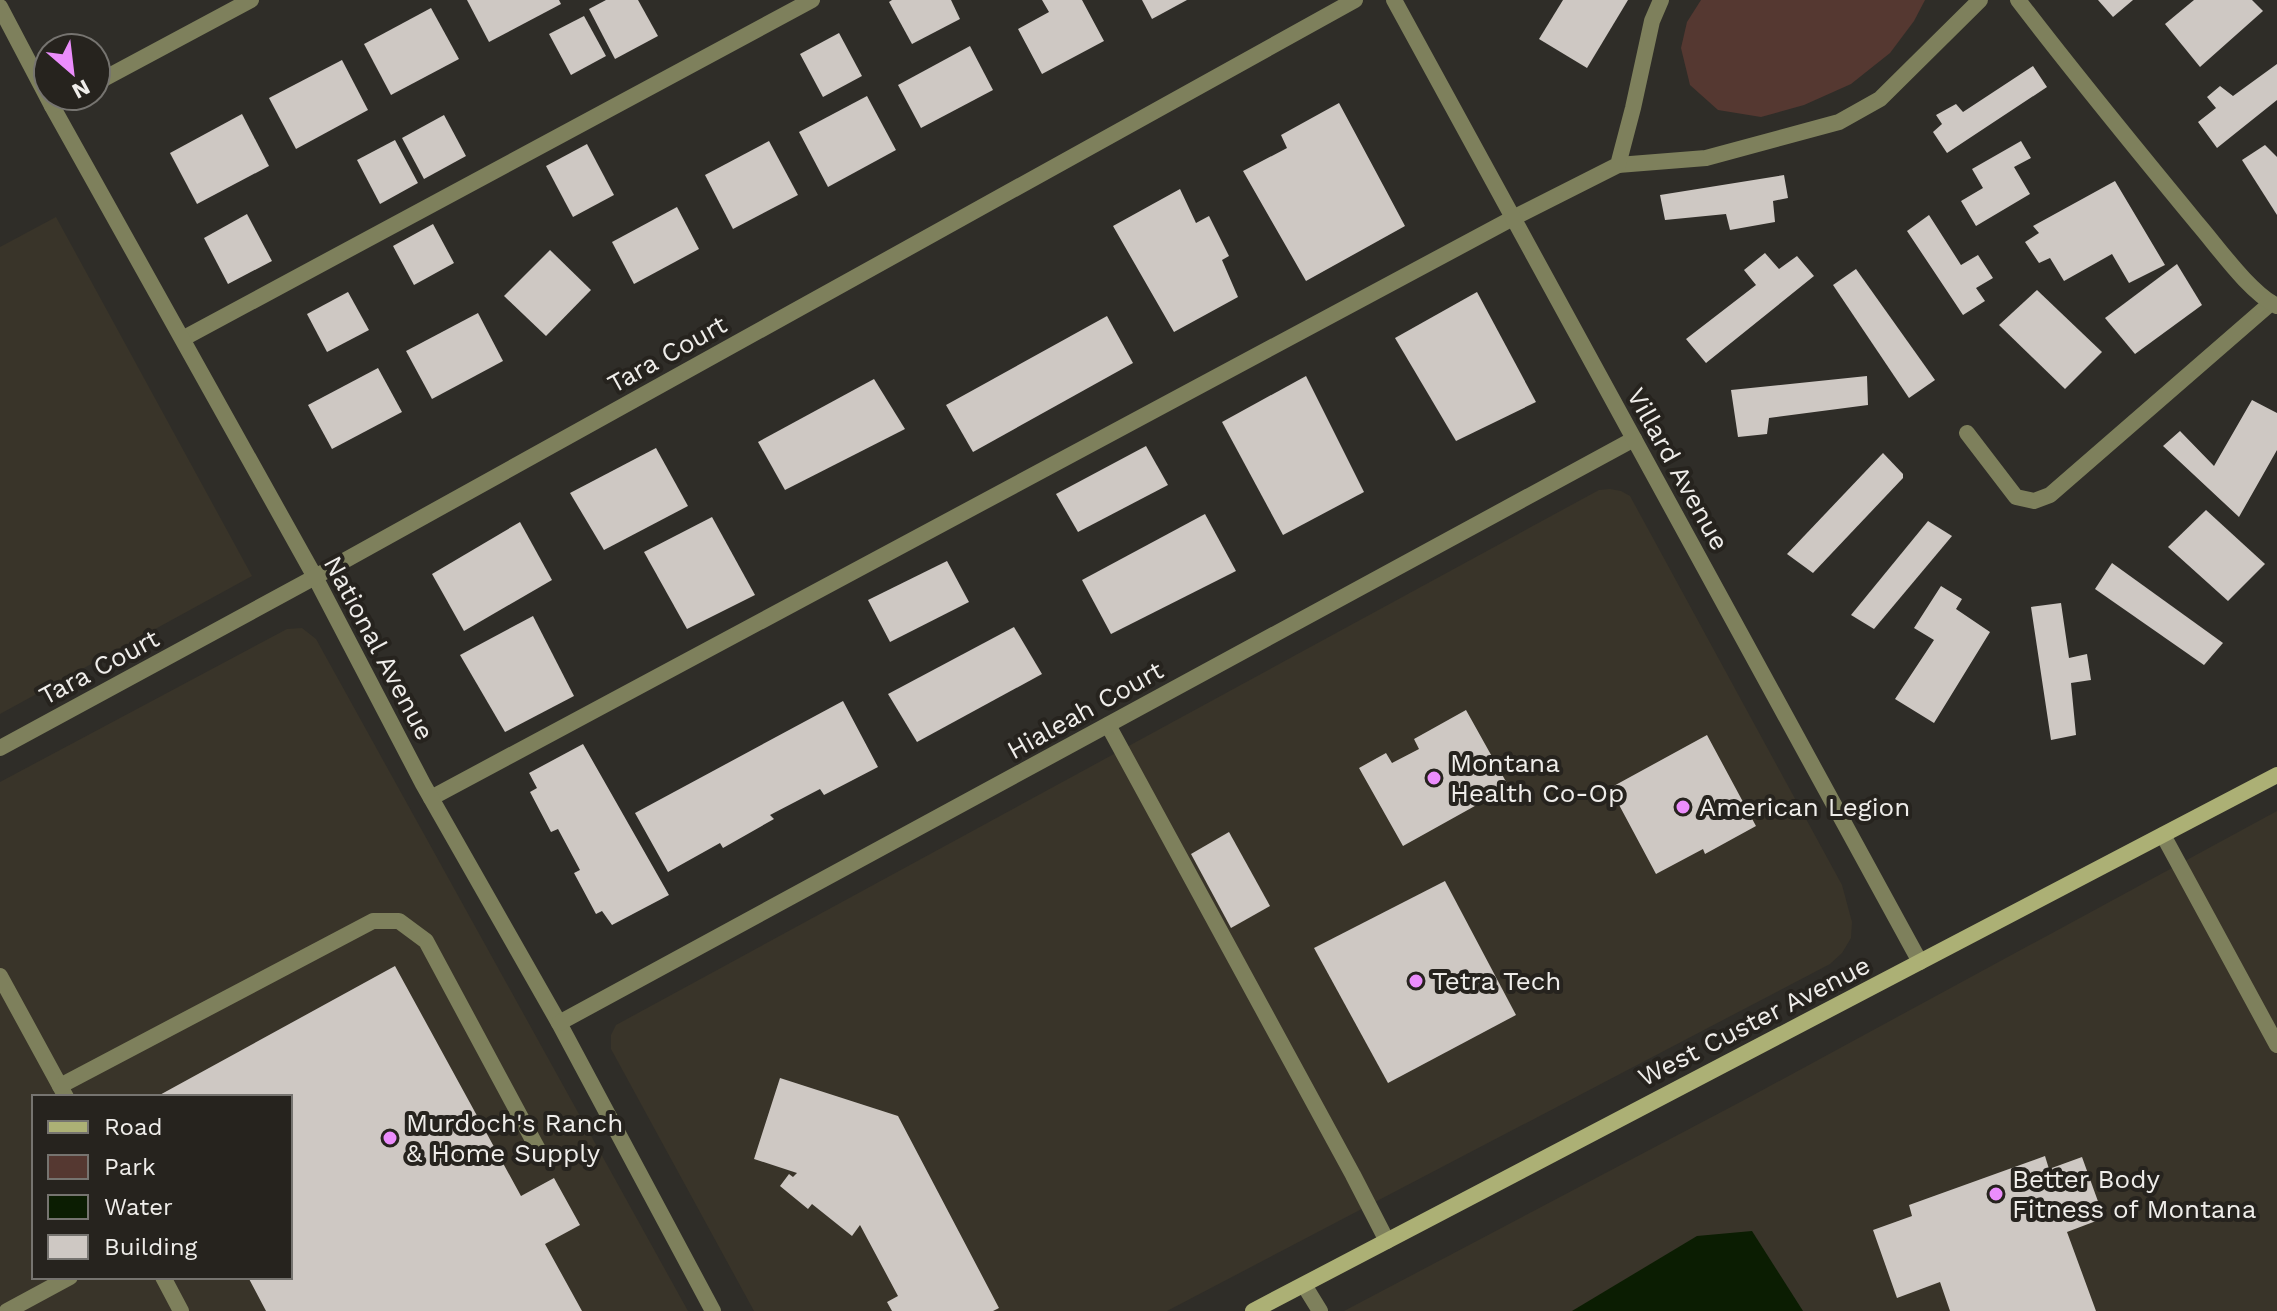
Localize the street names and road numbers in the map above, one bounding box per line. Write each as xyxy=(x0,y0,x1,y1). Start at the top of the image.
street label: Tara Court xyxy=(602,309,732,399)
street label: Villard Avenue xyxy=(1621,383,1735,555)
street label: National Avenue xyxy=(318,551,440,745)
street label: Tara Court xyxy=(34,623,164,711)
street label: Hialeah Court xyxy=(1002,655,1168,765)
street label: West Custer Avenue xyxy=(1633,950,1875,1092)

